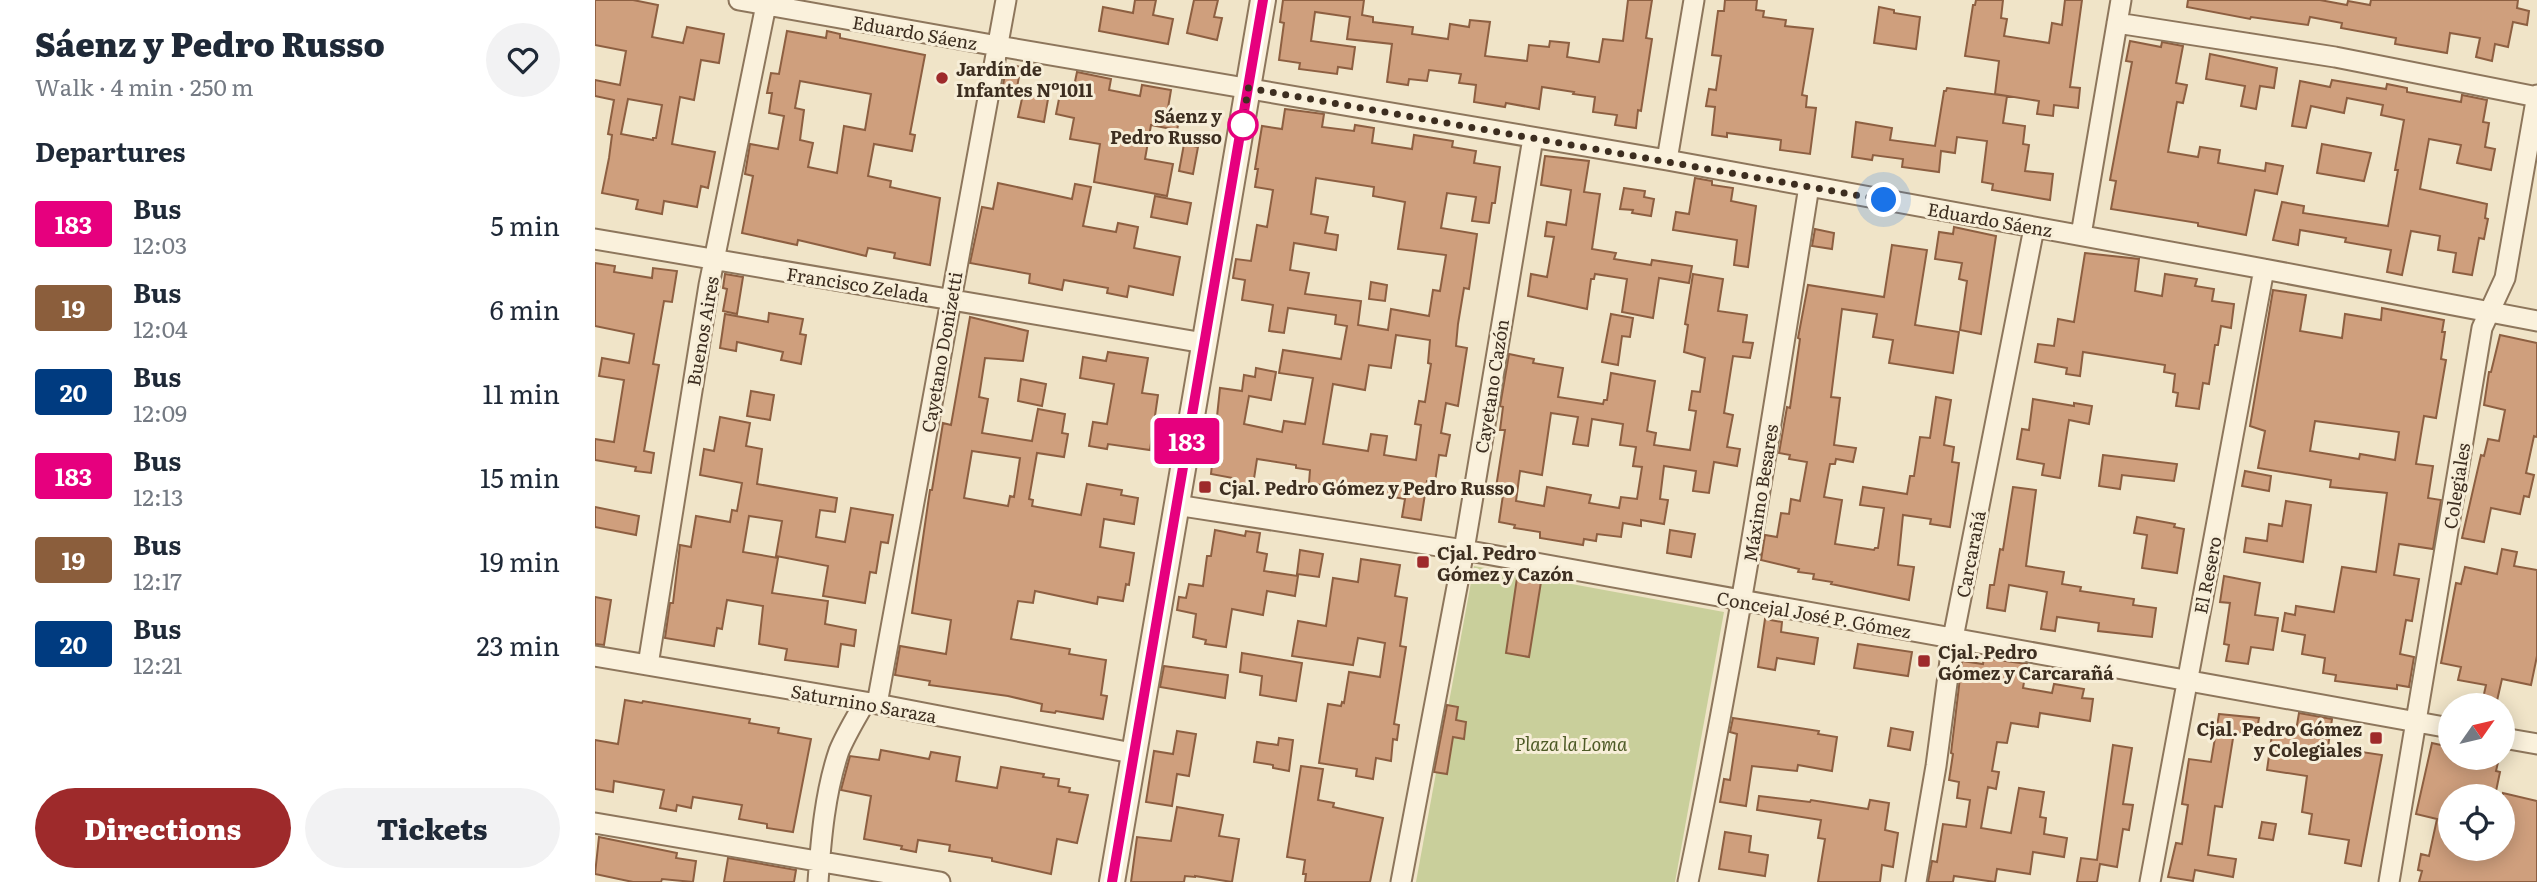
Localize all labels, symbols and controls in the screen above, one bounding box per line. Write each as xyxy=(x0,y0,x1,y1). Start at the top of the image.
street label: Eduardo Sáenz xyxy=(850,8,980,56)
text: Sáenz y Pedro Russo xyxy=(35,18,385,67)
button: heart xyxy=(486,23,560,97)
place label: Jardín de Infantes Nº1011 xyxy=(956,55,1093,103)
text: Walk · 4 min · 250 m xyxy=(35,69,254,103)
marker: Jardín de Infantes Nº1011 xyxy=(934,70,950,86)
place label: Sáenz y Pedro Russo xyxy=(1110,102,1222,150)
marker: Sáenz y Pedro Russo xyxy=(1228,110,1258,140)
text: Departures xyxy=(35,131,186,170)
your location xyxy=(1866,182,1901,217)
text: Bus xyxy=(133,188,181,227)
street label: Eduardo Sáenz xyxy=(1925,195,2055,243)
text: 5 min xyxy=(491,205,560,244)
text: 183 xyxy=(55,206,92,241)
text: 12:03 xyxy=(133,227,187,261)
street label: Francisco Zelada xyxy=(785,259,931,309)
street label: Cayetano Donizetti xyxy=(914,269,968,435)
text: Bus xyxy=(133,272,181,311)
street label: Buenos Aires xyxy=(679,274,725,388)
text: 6 min xyxy=(490,289,560,328)
text: 19 xyxy=(62,290,85,325)
text: 12:04 xyxy=(133,311,188,345)
street label: Cayetano Cazón xyxy=(1467,317,1515,455)
text: Bus xyxy=(133,356,181,395)
text: 11 min xyxy=(483,373,560,412)
text: 20 xyxy=(60,374,87,409)
text: 12:09 xyxy=(133,395,187,429)
line badge: 183 xyxy=(1147,418,1227,464)
street label: Máximo Besares xyxy=(1736,422,1784,564)
text: 183 xyxy=(1168,423,1206,458)
text: Bus xyxy=(133,440,181,479)
street label: Colegiales xyxy=(2436,441,2476,531)
text: 15 min xyxy=(480,457,560,496)
text: 183 xyxy=(55,458,92,493)
place label: Cjal. Pedro Gómez y Pedro Russo xyxy=(1219,474,1515,501)
text: 12:13 xyxy=(133,479,184,513)
marker: Cjal. Pedro Gómez y Pedro Russo xyxy=(1197,479,1213,495)
street label: Carcarañá xyxy=(1948,508,1992,600)
text: Bus xyxy=(133,524,181,563)
street label: El Resero xyxy=(2186,534,2228,616)
place label: Cjal. Pedro Gómez y Cazón xyxy=(1437,539,1574,587)
text: 19 min xyxy=(480,541,560,580)
text: 19 xyxy=(62,542,85,577)
marker: Cjal. Pedro Gómez y Cazón xyxy=(1415,554,1431,570)
text: 12:17 xyxy=(133,563,182,597)
street label: Concejal José P. Gómez xyxy=(1715,584,1913,644)
text: Bus xyxy=(133,608,181,647)
text: 23 min xyxy=(476,625,560,664)
text: 20 xyxy=(60,626,87,661)
place label: Cjal. Pedro Gómez y Carcarañá xyxy=(1938,638,2114,686)
text: 12:21 xyxy=(133,647,182,681)
marker: Cjal. Pedro Gómez y Carcarañá xyxy=(1916,653,1932,669)
street label: Saturnino Saraza xyxy=(789,677,939,729)
north arrow xyxy=(2438,693,2515,770)
map controls xyxy=(2438,693,2515,861)
place label: Cjal. Pedro Gómez y Colegiales xyxy=(2197,715,2362,763)
park label: Plaza la Loma xyxy=(1515,730,1628,757)
marker: Cjal. Pedro Gómez y Colegiales xyxy=(2368,730,2384,746)
button: locate xyxy=(2438,784,2515,861)
button: Directions xyxy=(35,788,291,868)
button: Tickets xyxy=(305,788,560,868)

